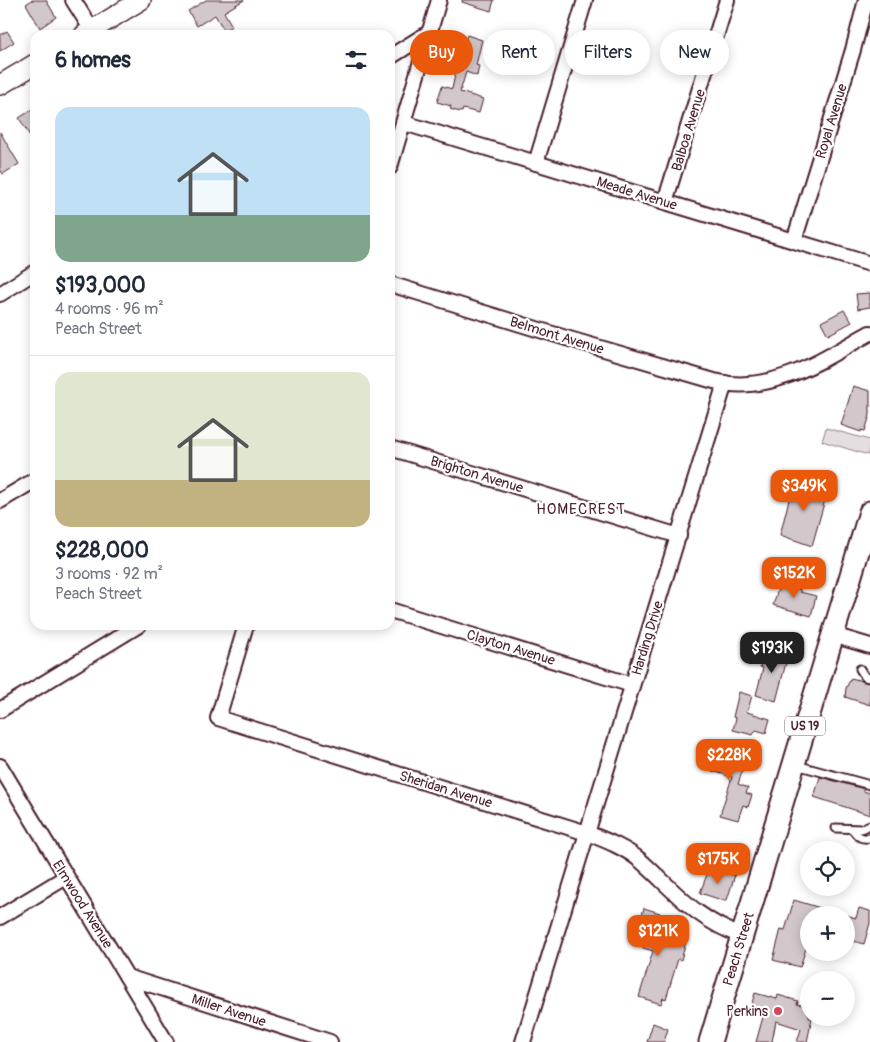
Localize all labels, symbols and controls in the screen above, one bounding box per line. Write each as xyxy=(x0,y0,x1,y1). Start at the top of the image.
chip: Buy xyxy=(410,30,473,75)
chip: Rent xyxy=(483,30,555,75)
chip: Filters xyxy=(565,30,650,75)
chip: New xyxy=(660,30,729,75)
icon: filters xyxy=(342,46,370,74)
text: 6 homes xyxy=(55,47,131,74)
street label: Royal Avenue xyxy=(812,82,851,161)
street label: Balboa Avenue xyxy=(668,87,709,173)
icon: home xyxy=(168,139,258,229)
street label: Meade Avenue xyxy=(594,173,679,214)
text: $193,000 xyxy=(55,272,146,299)
text: 4 rooms · 96 m² xyxy=(55,299,164,319)
street label: Belmont Avenue xyxy=(508,313,606,358)
text: Peach Street xyxy=(55,319,142,339)
icon: home xyxy=(168,405,258,495)
street label: Brighton Avenue xyxy=(428,452,525,497)
pin: $349K xyxy=(769,470,839,512)
text: $349K xyxy=(782,476,826,496)
district label: HOMECREST xyxy=(536,500,626,519)
text: $228,000 xyxy=(55,537,149,564)
pin: $152K xyxy=(759,556,829,599)
text: $152K xyxy=(773,563,815,583)
text: 3 rooms · 92 m² xyxy=(55,564,163,584)
text: Peach Street xyxy=(55,584,142,604)
street label: Harding Drive xyxy=(628,599,667,678)
street label: Clayton Avenue xyxy=(465,626,557,669)
pin: $193K xyxy=(737,632,807,674)
text: $193K xyxy=(751,638,793,658)
road number: US 19 xyxy=(785,716,825,736)
pin: $228K xyxy=(694,738,764,781)
text: $228K xyxy=(707,745,751,765)
street label: Sheridan Avenue xyxy=(397,767,494,812)
map controls xyxy=(800,841,855,1026)
button: locate xyxy=(800,841,855,896)
pin: $175K xyxy=(683,842,753,885)
text: $175K xyxy=(697,849,739,869)
street label: Elmwood Avenue xyxy=(49,857,116,951)
button: + xyxy=(800,906,855,961)
street label: Peach Street xyxy=(719,910,758,988)
pin: $121K xyxy=(623,914,693,957)
text: $121K xyxy=(638,921,678,941)
button: − xyxy=(800,971,855,1026)
street label: Miller Avenue xyxy=(189,990,268,1031)
place label: Perkins xyxy=(726,1003,769,1020)
marker: Perkins xyxy=(772,1005,784,1017)

